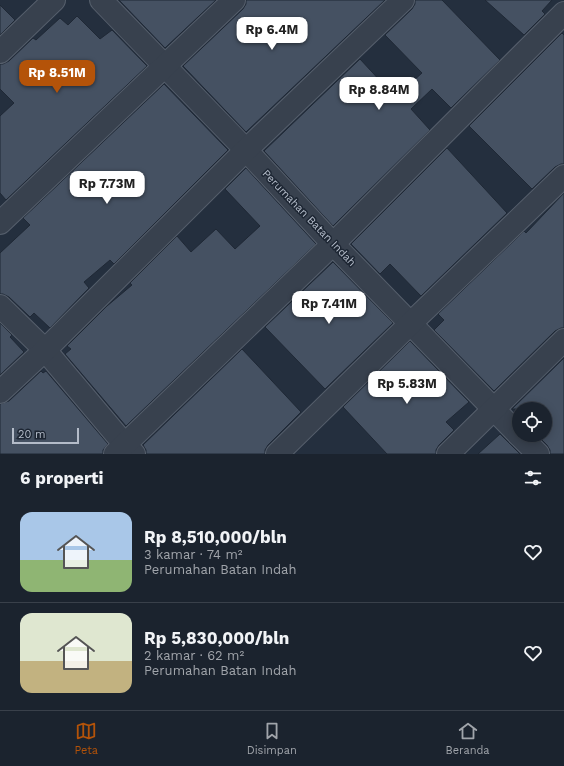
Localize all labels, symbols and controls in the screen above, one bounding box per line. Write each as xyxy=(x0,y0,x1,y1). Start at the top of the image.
pin: Rp 6.4M xyxy=(235,17,309,51)
text: Rp 6.4M xyxy=(246,22,298,37)
pin: Rp 8.51M xyxy=(16,60,98,94)
text: Rp 8.51M xyxy=(28,65,86,80)
pin: Rp 8.84M xyxy=(338,77,420,111)
text: Rp 8.84M xyxy=(348,82,410,97)
street label: Perumahan Batan Indah xyxy=(259,167,359,269)
pin: Rp 7.73M xyxy=(66,171,148,205)
text: Rp 7.73M xyxy=(79,176,135,191)
pin: Rp 7.41M xyxy=(288,291,370,325)
text: Rp 7.41M xyxy=(301,296,357,311)
pin: Rp 5.83M xyxy=(366,371,448,405)
text: Rp 5.83M xyxy=(377,376,437,391)
map controls xyxy=(512,402,552,442)
button: locate xyxy=(512,402,552,442)
scale bar xyxy=(12,426,79,445)
text: 20 m xyxy=(18,428,46,441)
icon: filters xyxy=(522,467,544,489)
text: 6 properti xyxy=(20,468,103,488)
text: Rp 8,510,000/bln xyxy=(144,527,287,547)
icon: home xyxy=(52,528,100,576)
icon: heart xyxy=(522,541,544,563)
text: 3 kamar · 74 m² xyxy=(144,547,243,562)
text: Perumahan Batan Indah xyxy=(144,562,297,577)
text: Rp 5,830,000/bln xyxy=(144,628,289,648)
icon: home xyxy=(52,629,100,677)
icon: heart xyxy=(522,642,544,664)
text: 2 kamar · 62 m² xyxy=(144,648,244,663)
text: Perumahan Batan Indah xyxy=(144,663,297,678)
tab: Peta xyxy=(74,720,98,757)
tab: Disimpan xyxy=(247,720,297,757)
tab: Beranda xyxy=(446,720,490,757)

